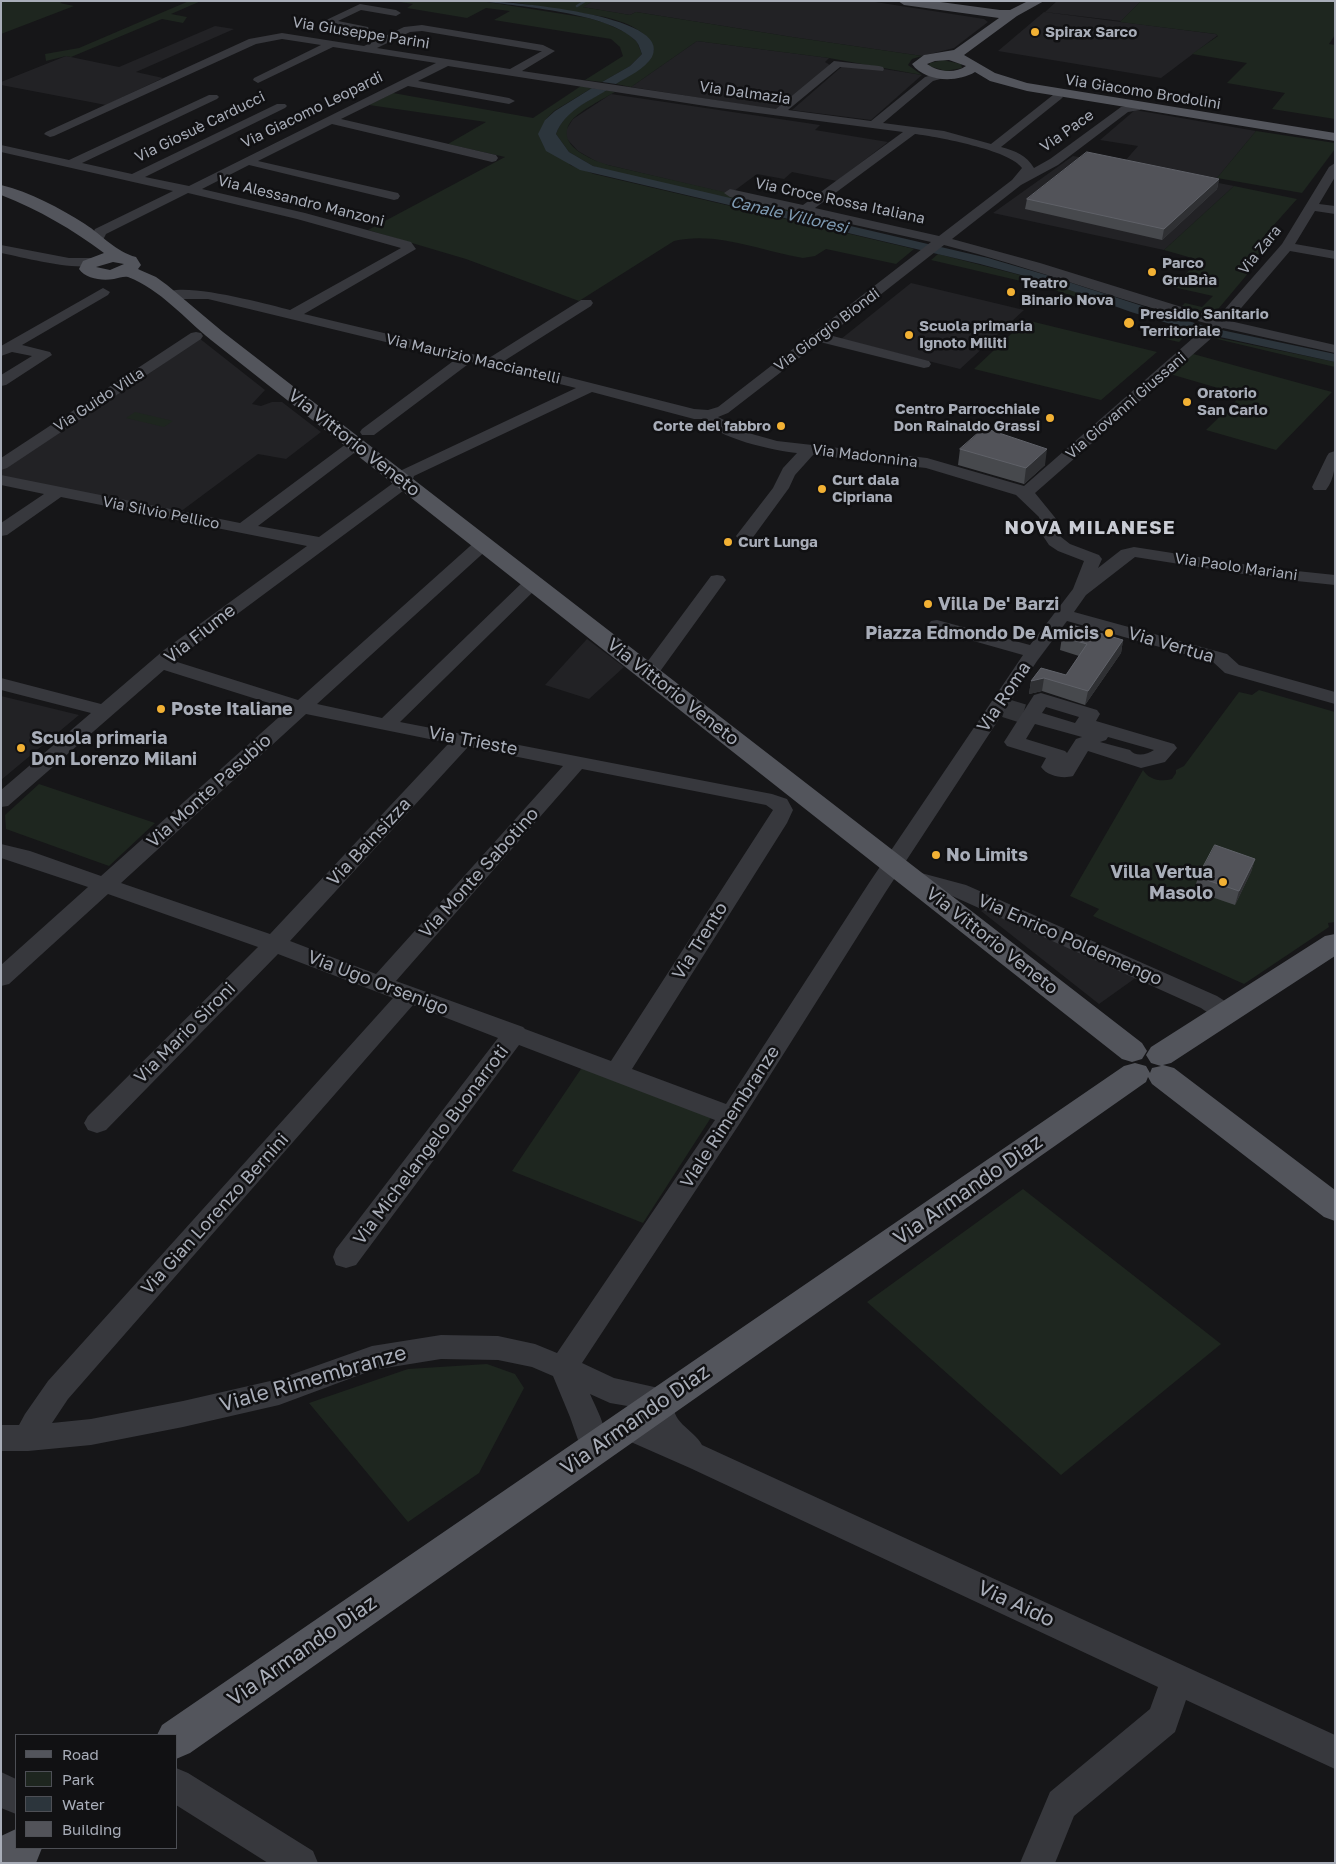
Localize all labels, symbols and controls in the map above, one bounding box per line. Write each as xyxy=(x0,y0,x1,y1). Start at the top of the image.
street label: Via Giuseppe Parini xyxy=(291,13,431,53)
place label: Spirax Sarco xyxy=(1045,23,1137,41)
marker: Spirax Sarco xyxy=(1029,26,1041,38)
street label: Via Giacomo Leopardi xyxy=(238,68,386,152)
street label: Via Giacomo Brodolini xyxy=(1064,71,1222,113)
street label: Via Dalmazia xyxy=(698,78,792,108)
street label: Via Giosuè Carducci xyxy=(132,88,268,166)
street label: Via Pace xyxy=(1037,106,1097,156)
street label: Via Alessandro Manzoni xyxy=(216,172,386,230)
street label: Via Croce Rossa Italiana xyxy=(753,174,927,228)
water label: Canale Villoresi xyxy=(728,192,850,238)
street label: Via Zara xyxy=(1235,222,1285,278)
place label: Parco GruBrìa xyxy=(1162,254,1217,289)
marker: Parco GruBrìa xyxy=(1146,266,1158,278)
place label: Teatro Binario Nova xyxy=(1021,274,1113,309)
street label: Via Giorgio Biondi xyxy=(771,285,883,375)
marker: Teatro Binario Nova xyxy=(1005,286,1017,298)
place label: Presidio Sanitario Territoriale xyxy=(1140,305,1269,340)
marker: Presidio Sanitario Territoriale xyxy=(1122,316,1136,330)
place label: Scuola primaria Ignoto Militi xyxy=(919,317,1033,352)
marker: Scuola primaria Ignoto Militi xyxy=(903,329,915,341)
street label: Via Maurizio Macciantelli xyxy=(384,330,562,388)
street label: Via Giovanni Giussani xyxy=(1062,349,1190,463)
street label: Via Guido Villa xyxy=(50,364,148,436)
place label: Oratorio San Carlo xyxy=(1197,384,1268,419)
street label: Via Vittorio Veneto xyxy=(284,385,424,501)
marker: Oratorio San Carlo xyxy=(1181,396,1193,408)
place label: Centro Parrocchiale Don Rainaldo Grassi xyxy=(893,400,1040,435)
marker: Centro Parrocchiale Don Rainaldo Grassi xyxy=(1044,412,1056,424)
place label: Corte del fabbro xyxy=(653,417,771,435)
marker: Corte del fabbro xyxy=(775,420,787,432)
street label: Via Madonnina xyxy=(811,441,919,471)
place label: Curt dala Cipriana xyxy=(832,471,899,506)
marker: Curt dala Cipriana xyxy=(816,483,828,495)
street label: Via Silvio Pellico xyxy=(101,493,221,533)
district label: NOVA MILANESE xyxy=(1003,517,1177,539)
place label: Curt Lunga xyxy=(738,533,818,551)
marker: Curt Lunga xyxy=(722,536,734,548)
street label: Via Paolo Mariani xyxy=(1173,549,1299,585)
place label: Villa De' Barzi xyxy=(938,593,1059,615)
marker: Villa De' Barzi xyxy=(922,598,934,610)
street label: Via Fiume xyxy=(160,600,240,668)
place label: Piazza Edmondo De Amicis xyxy=(865,622,1099,644)
street label: Via Vertua xyxy=(1125,622,1217,668)
marker: Piazza Edmondo De Amicis xyxy=(1103,627,1115,639)
street label: Via Vittorio Veneto xyxy=(603,634,743,750)
street label: Via Roma xyxy=(973,658,1035,736)
place label: Poste Italiane xyxy=(171,698,293,720)
marker: Poste Italiane xyxy=(155,703,167,715)
street label: Via Trieste xyxy=(426,722,520,760)
place label: Scuola primaria Don Lorenzo Milani xyxy=(31,727,197,770)
street label: Via Monte Pasubio xyxy=(142,730,276,852)
marker: Scuola primaria Don Lorenzo Milani xyxy=(15,742,27,754)
street label: Via Bainsizza xyxy=(323,793,415,891)
street label: Via Monte Sabotino xyxy=(415,803,543,943)
place label: No Limits xyxy=(946,844,1028,866)
marker: No Limits xyxy=(930,849,942,861)
place label: Villa Vertua Masolo xyxy=(1110,861,1213,904)
marker: Villa Vertua Masolo xyxy=(1217,876,1229,888)
street label: Via Vittorio Veneto xyxy=(922,883,1062,999)
street label: Via Enrico Poldemengo xyxy=(975,890,1165,990)
street label: Via Trento xyxy=(668,898,732,984)
street label: Via Ugo Orsenigo xyxy=(305,946,451,1020)
street label: Via Mario Sironi xyxy=(130,978,240,1088)
street label: Via Michelangelo Buonarroti xyxy=(349,1041,513,1249)
street label: Viale Rimembranze xyxy=(676,1042,784,1192)
street label: Via Gian Lorenzo Bernini xyxy=(137,1129,293,1299)
street label: Via Armando Diaz xyxy=(889,1129,1047,1251)
street label: Viale Rimembranze xyxy=(217,1340,409,1418)
street label: Via Armando Diaz xyxy=(556,1359,714,1481)
street label: Via Aido xyxy=(974,1575,1058,1633)
street label: Via Armando Diaz xyxy=(223,1590,381,1712)
legend xyxy=(15,1734,178,1849)
text: Road xyxy=(62,1745,99,1763)
text: Park xyxy=(62,1770,94,1788)
text: Water xyxy=(62,1795,105,1813)
text: Building xyxy=(62,1820,122,1838)

